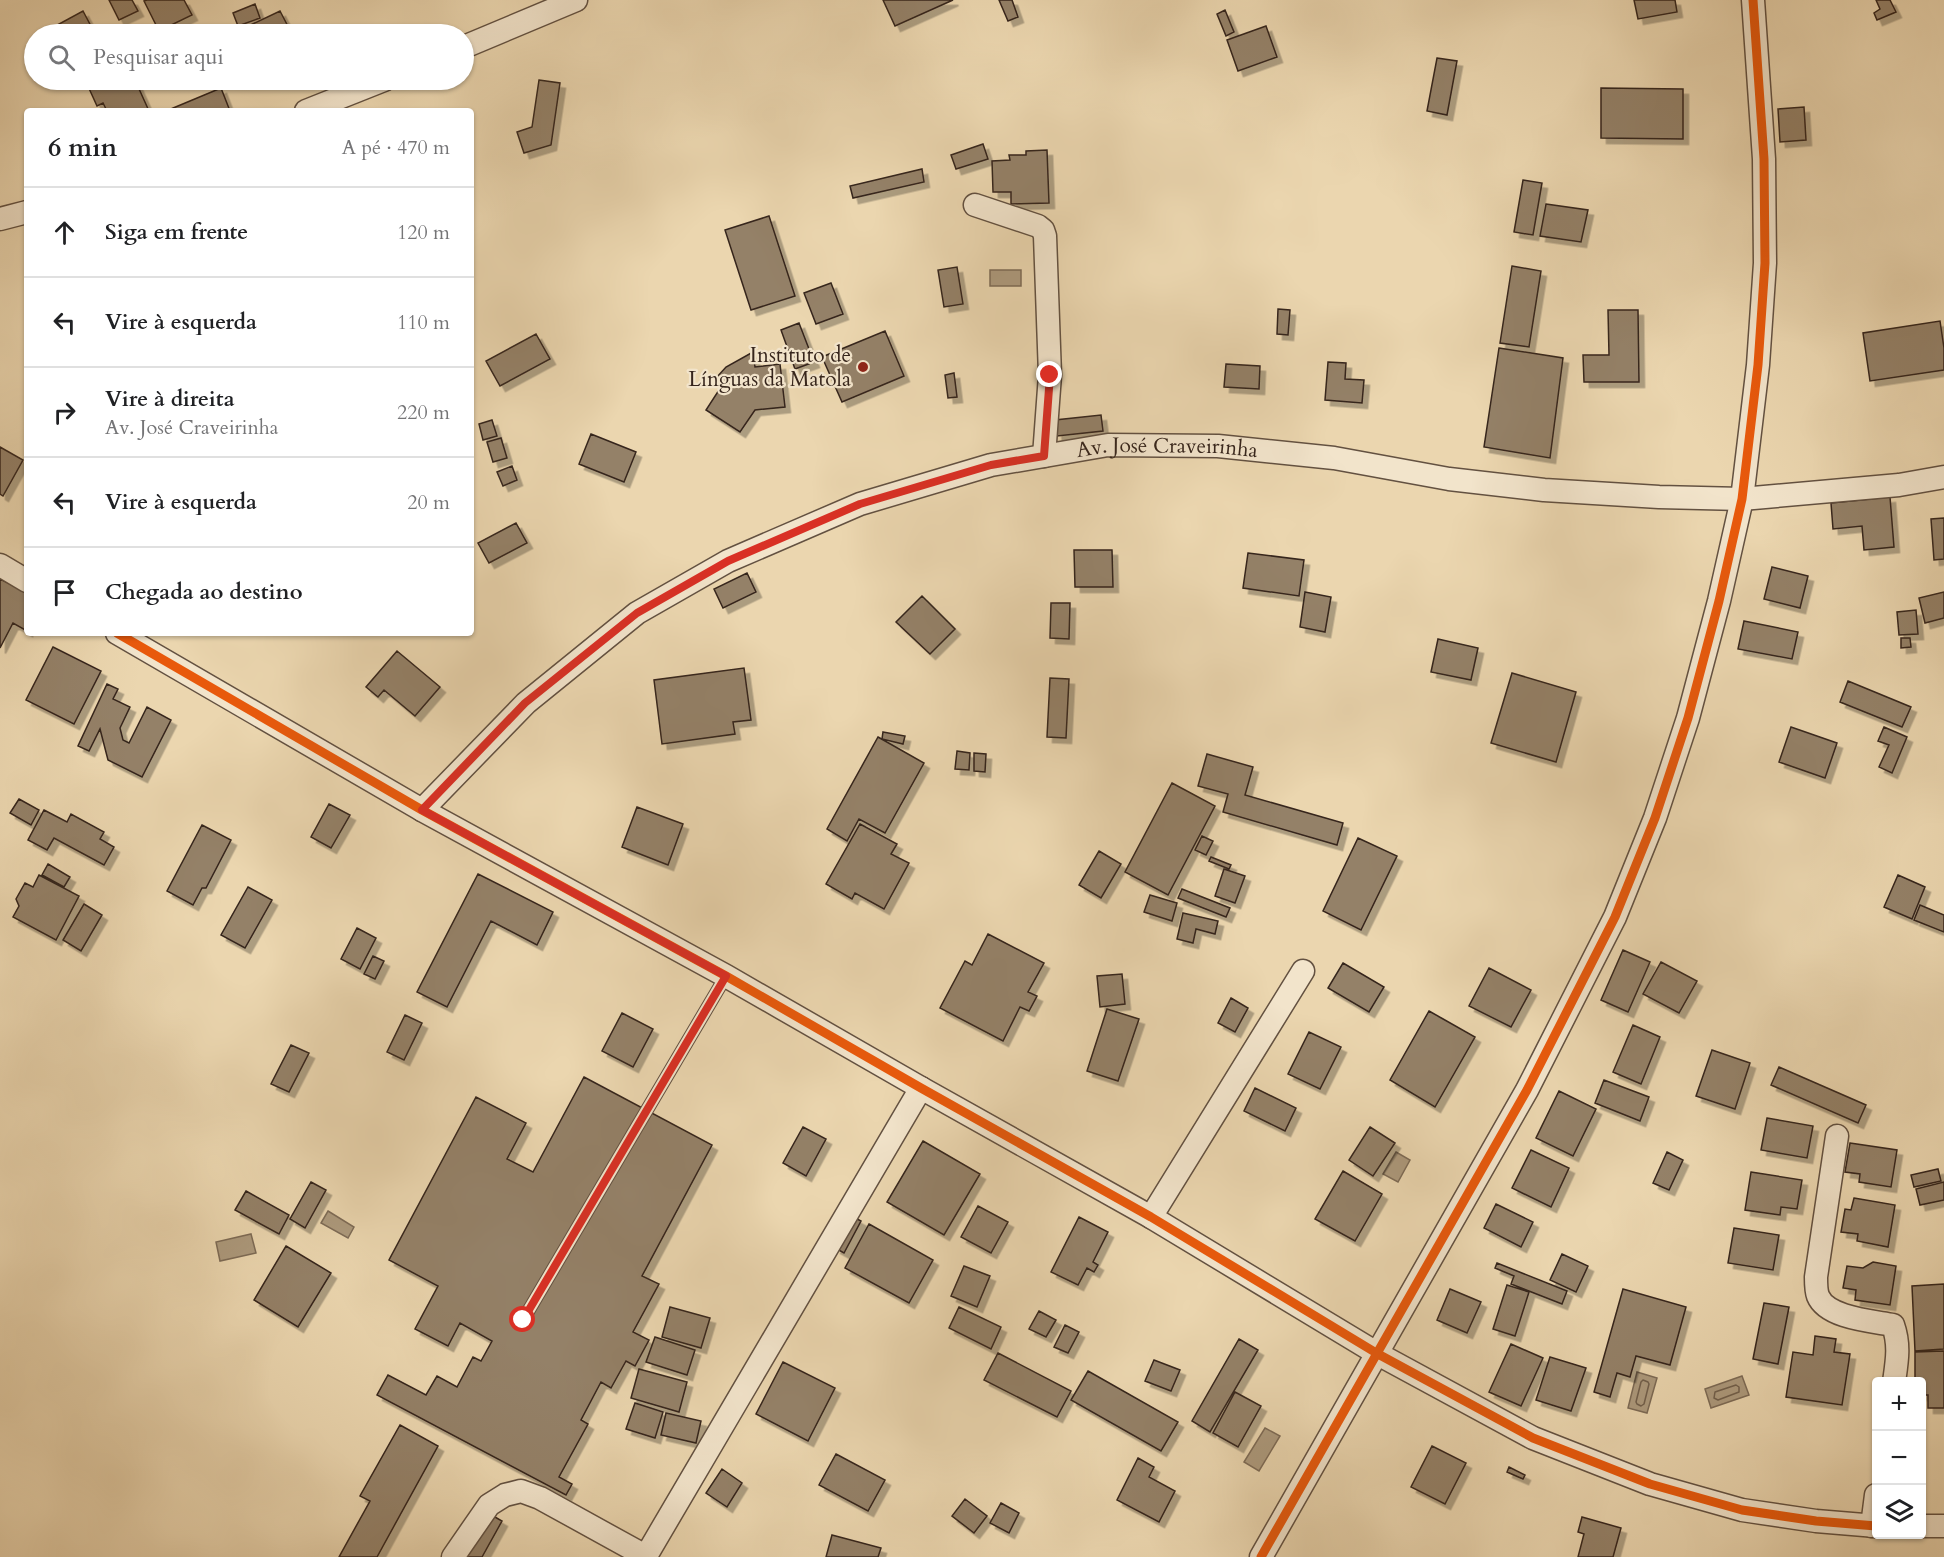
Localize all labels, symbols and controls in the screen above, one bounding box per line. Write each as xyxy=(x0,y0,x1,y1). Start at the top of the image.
search box xyxy=(24,24,474,90)
icon: search xyxy=(45,41,78,74)
text: Pesquisar aqui xyxy=(93,42,224,72)
text: 6 min xyxy=(48,130,117,165)
text: A pé · 470 m xyxy=(342,134,450,161)
icon: ahead xyxy=(48,216,81,249)
text: Siga em frente xyxy=(105,217,248,247)
text: 120 m xyxy=(397,219,450,246)
icon: left xyxy=(48,306,81,339)
text: Vire à esquerda xyxy=(105,307,257,337)
text: 110 m xyxy=(397,309,450,336)
place label: Instituto de Línguas da Matola xyxy=(688,341,851,394)
marker: Instituto de Línguas da Matola xyxy=(856,360,870,374)
route end xyxy=(1036,361,1062,387)
text: Vire à direita xyxy=(105,384,235,414)
icon: right xyxy=(48,396,81,429)
text: 220 m xyxy=(397,399,450,426)
text: Av. José Craveirinha xyxy=(105,414,278,441)
street label: Av. José Craveirinha xyxy=(1074,431,1259,465)
icon: left xyxy=(48,486,81,519)
text: Vire à esquerda xyxy=(105,487,257,517)
text: 20 m xyxy=(407,489,450,516)
icon: arrive xyxy=(48,576,81,609)
text: Chegada ao destino xyxy=(105,577,303,607)
route start xyxy=(509,1306,535,1332)
map controls xyxy=(1872,1377,1926,1539)
button: + xyxy=(1872,1377,1926,1431)
button: − xyxy=(1872,1431,1926,1485)
button: layers xyxy=(1872,1485,1926,1539)

